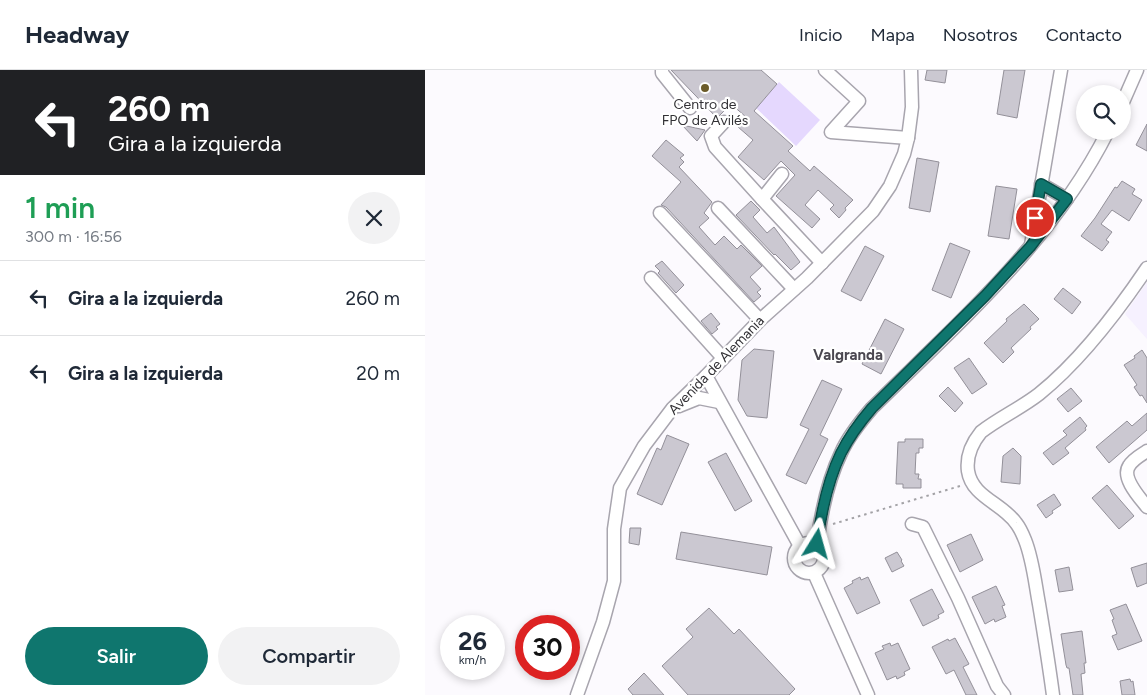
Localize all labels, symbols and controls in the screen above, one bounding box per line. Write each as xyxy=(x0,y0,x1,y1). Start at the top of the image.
text: Headway xyxy=(25,20,129,49)
text: Inicio xyxy=(799,24,843,46)
text: Mapa xyxy=(871,24,915,46)
text: Nosotros xyxy=(943,24,1018,46)
text: Contacto xyxy=(1046,24,1122,46)
marker: Centro de FPO de Avilés xyxy=(699,82,711,94)
map controls xyxy=(1076,85,1131,140)
button: search xyxy=(1076,85,1131,140)
text: 260 m xyxy=(108,88,210,130)
icon: left xyxy=(25,90,90,155)
place label: Centro de FPO de Avilés xyxy=(662,96,748,129)
text: Gira a la izquierda xyxy=(108,130,282,157)
text: 1 min xyxy=(25,189,95,226)
button: close xyxy=(348,192,400,244)
pin xyxy=(1014,197,1056,239)
icon: arrive xyxy=(1021,204,1049,232)
text: 300 m · 16:56 xyxy=(25,227,122,246)
icon: left xyxy=(25,284,53,312)
text: Gira a la izquierda xyxy=(68,287,223,310)
text: 260 m xyxy=(346,287,400,310)
street label: Avenida de Alemania xyxy=(665,312,768,418)
district label: Valgranda xyxy=(813,346,883,364)
icon: left xyxy=(25,359,53,387)
text: Gira a la izquierda xyxy=(68,362,223,385)
text: 20 m xyxy=(356,362,400,385)
position arrow xyxy=(790,517,842,569)
speed limit sign: 30 xyxy=(515,615,580,680)
text: 26 xyxy=(458,626,487,656)
button: Salir xyxy=(25,627,208,685)
button: Compartir xyxy=(218,627,400,685)
text: km/h xyxy=(459,653,486,667)

